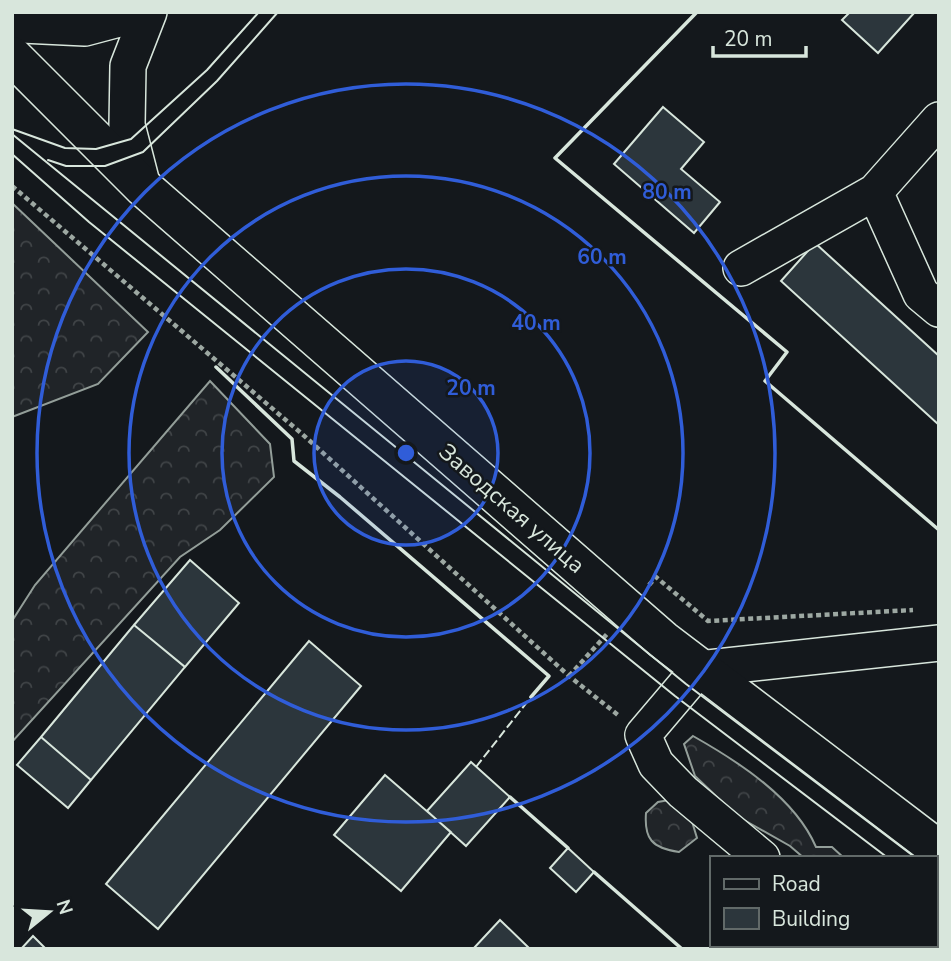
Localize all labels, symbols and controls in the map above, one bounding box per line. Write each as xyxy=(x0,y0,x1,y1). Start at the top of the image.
scale bar xyxy=(713,14,806,58)
text: 20 m xyxy=(724,25,773,53)
text: 80 m xyxy=(642,178,692,206)
text: 60 m xyxy=(577,243,627,271)
text: 40 m xyxy=(511,309,561,337)
text: 20 m xyxy=(446,374,496,402)
street label: Заводская улица xyxy=(432,436,591,580)
centre of rings xyxy=(394,441,418,465)
legend xyxy=(710,856,937,947)
text: Road xyxy=(772,870,821,898)
north arrow xyxy=(14,877,84,947)
text: N xyxy=(50,896,79,918)
text: Building xyxy=(772,905,850,933)

